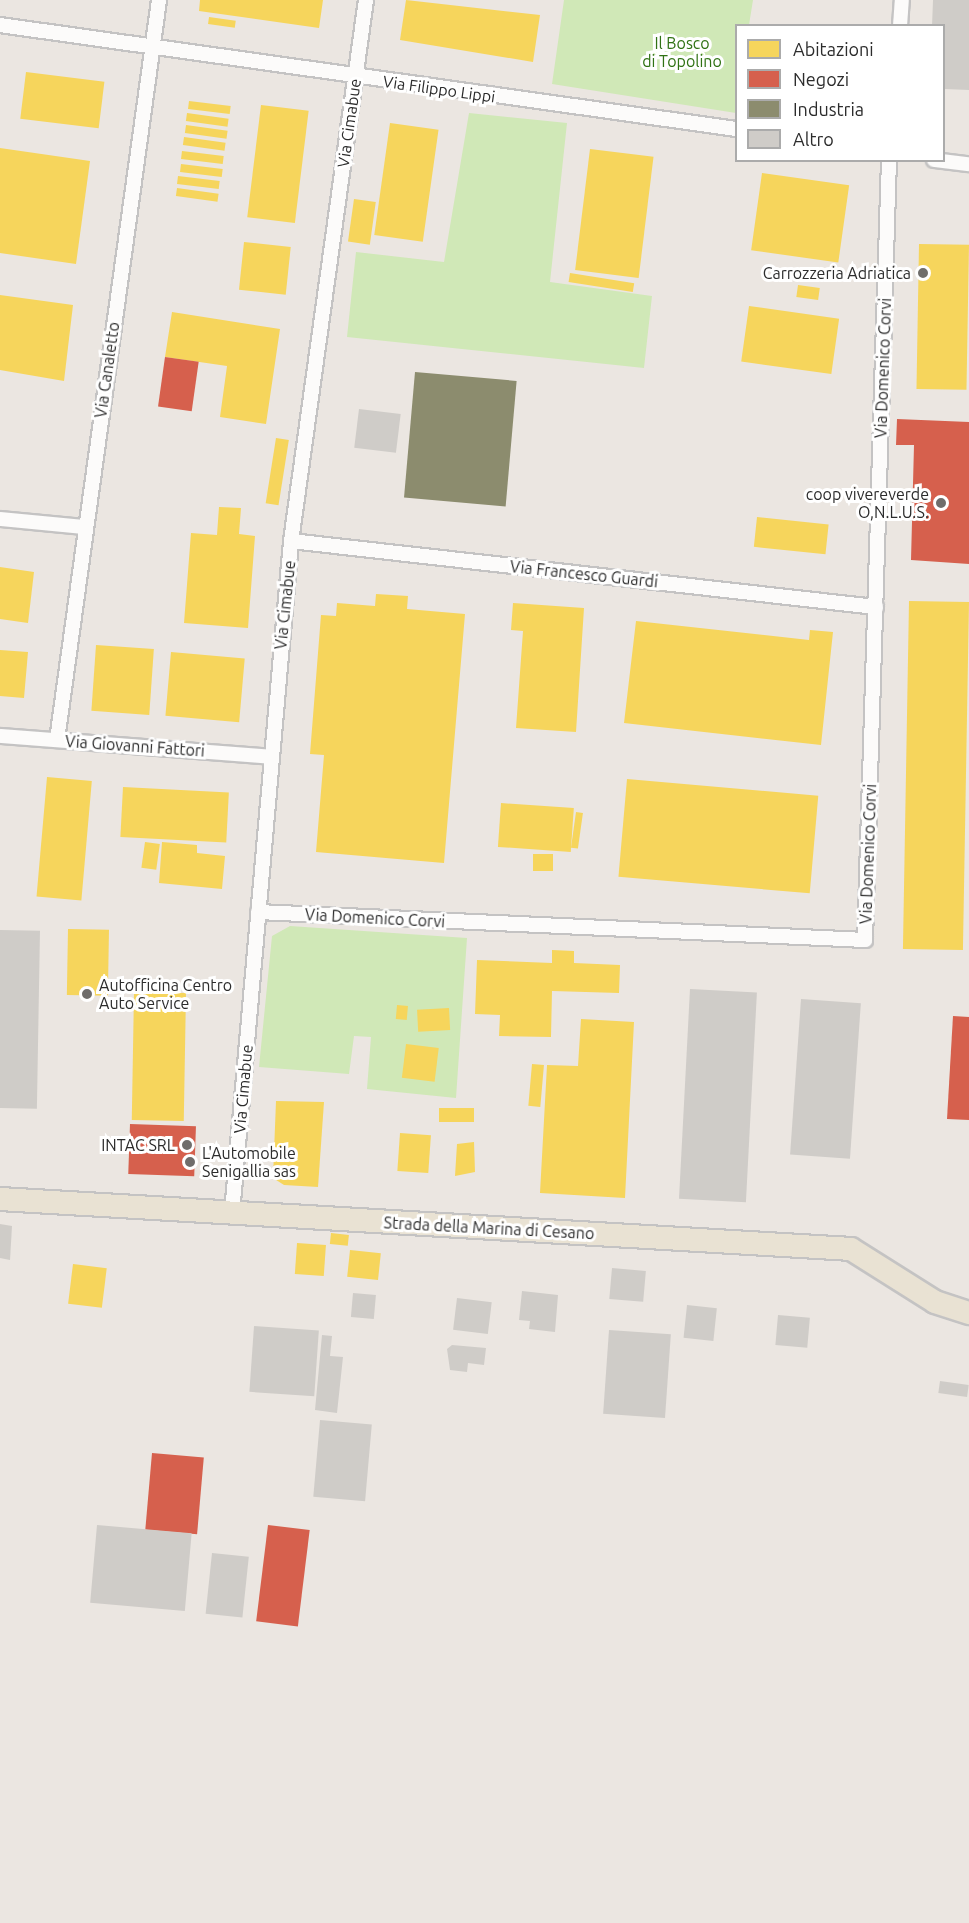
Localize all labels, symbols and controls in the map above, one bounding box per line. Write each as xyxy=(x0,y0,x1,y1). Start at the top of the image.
legend xyxy=(735,24,945,162)
park label: Il Bosco di Topolino xyxy=(642,33,722,71)
text: Abitazioni xyxy=(793,39,874,59)
text: Negozi xyxy=(793,69,849,89)
street label: Via Filippo Lippi xyxy=(382,72,496,106)
street label: Via Cimabue xyxy=(333,77,365,169)
text: Industria xyxy=(793,99,864,119)
text: Altro xyxy=(793,129,834,149)
place label: Carrozzeria Adriatica xyxy=(763,263,911,283)
marker: Carrozzeria Adriatica xyxy=(916,266,930,280)
street label: Via Domenico Corvi xyxy=(871,297,895,439)
street label: Via Canaletto xyxy=(91,321,123,419)
place label: coop vivereverde O,N.L.U.S. xyxy=(806,484,929,522)
marker: coop vivereverde O,N.L.U.S. xyxy=(934,496,948,510)
street label: Via Francesco Guardi xyxy=(509,557,659,591)
street label: Via Cimabue xyxy=(271,559,299,651)
street label: Via Giovanni Fattori xyxy=(65,732,205,760)
street label: Via Domenico Corvi xyxy=(856,783,880,925)
street label: Via Domenico Corvi xyxy=(304,905,446,931)
place label: Autofficina Centro Auto Service xyxy=(99,975,232,1013)
marker: Autofficina Centro Auto Service xyxy=(80,987,94,1001)
street label: Via Cimabue xyxy=(230,1044,256,1134)
place label: INTAC SRL xyxy=(101,1135,175,1155)
marker: INTAC SRL xyxy=(180,1138,194,1152)
place label: L'Automobile Senigallia sas xyxy=(202,1143,296,1181)
marker: L'Automobile Senigallia sas xyxy=(183,1155,197,1169)
street label: Strada della Marina di Cesano xyxy=(383,1213,595,1243)

